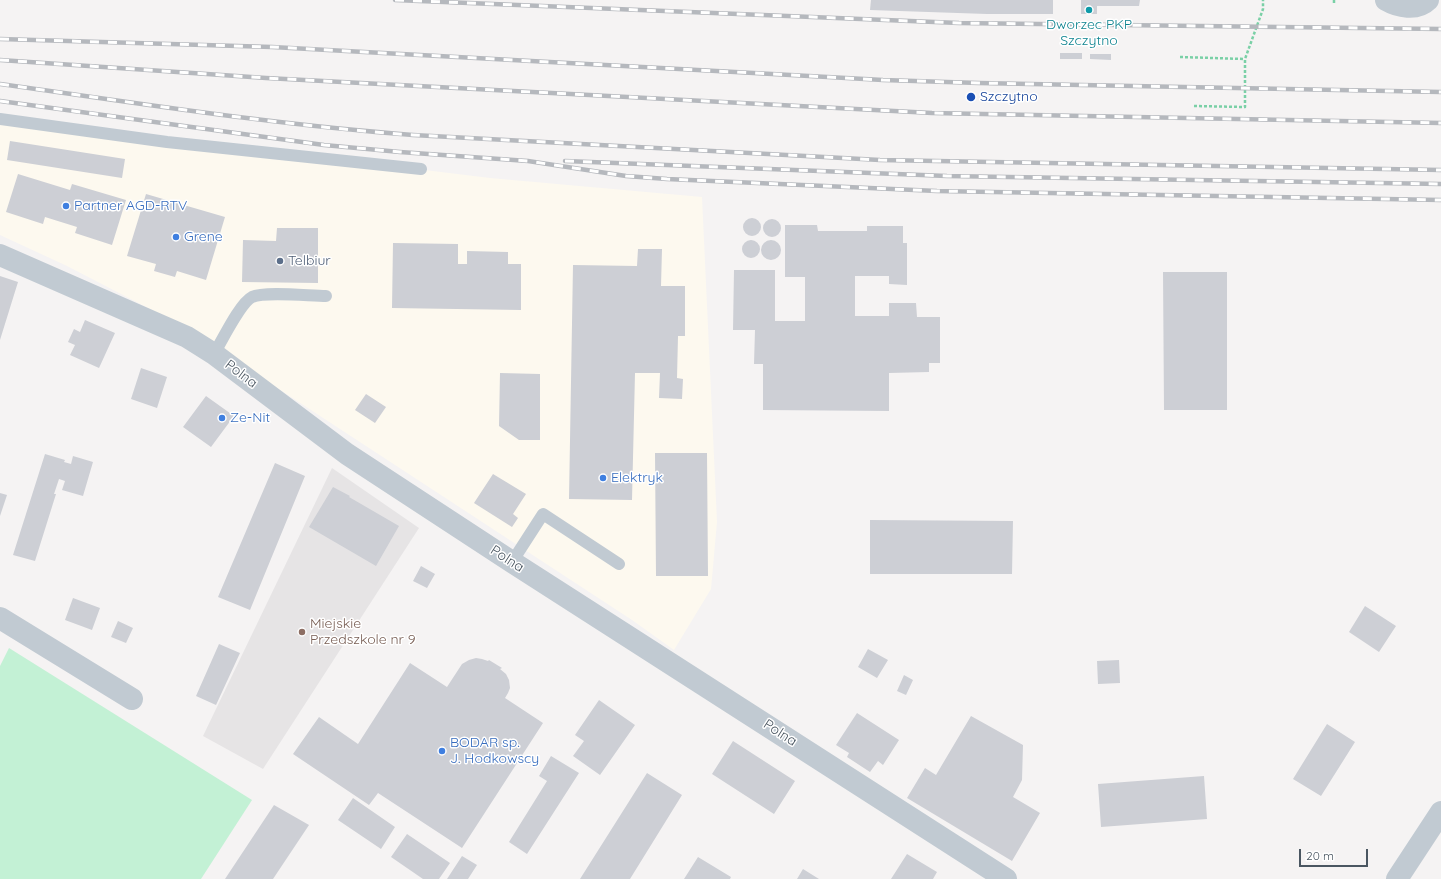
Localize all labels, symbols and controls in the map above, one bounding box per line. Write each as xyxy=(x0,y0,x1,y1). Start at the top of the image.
marker: Dworzec PKP Szczytno xyxy=(1084,5,1094,15)
place label: Dworzec PKP Szczytno xyxy=(1046,17,1132,50)
place label: Szczytno xyxy=(980,89,1038,105)
marker: Szczytno xyxy=(965,91,977,103)
place label: Partner AGD-RTV xyxy=(74,198,187,214)
marker: Partner AGD-RTV xyxy=(61,201,71,211)
place label: Grene xyxy=(184,229,223,245)
marker: Grene xyxy=(171,232,181,242)
place label: Telbiur xyxy=(288,253,331,269)
marker: Telbiur xyxy=(275,256,285,266)
street label: Polna xyxy=(221,356,261,392)
place label: Ze-Nit xyxy=(230,410,270,426)
marker: Ze-Nit xyxy=(217,413,227,423)
place label: Elektryk xyxy=(611,470,663,486)
marker: Elektryk xyxy=(598,473,608,483)
street label: Polna xyxy=(487,542,527,576)
place label: Miejskie Przedszkole nr 9 xyxy=(310,616,416,648)
marker: Miejskie Przedszkole nr 9 xyxy=(297,627,307,637)
street label: Polna xyxy=(760,716,800,750)
place label: BODAR sp. J. Hodkowscy xyxy=(450,735,539,768)
marker: BODAR sp. J. Hodkowscy xyxy=(437,746,447,756)
scale bar xyxy=(1301,841,1370,867)
text: 20 m xyxy=(1306,848,1334,863)

